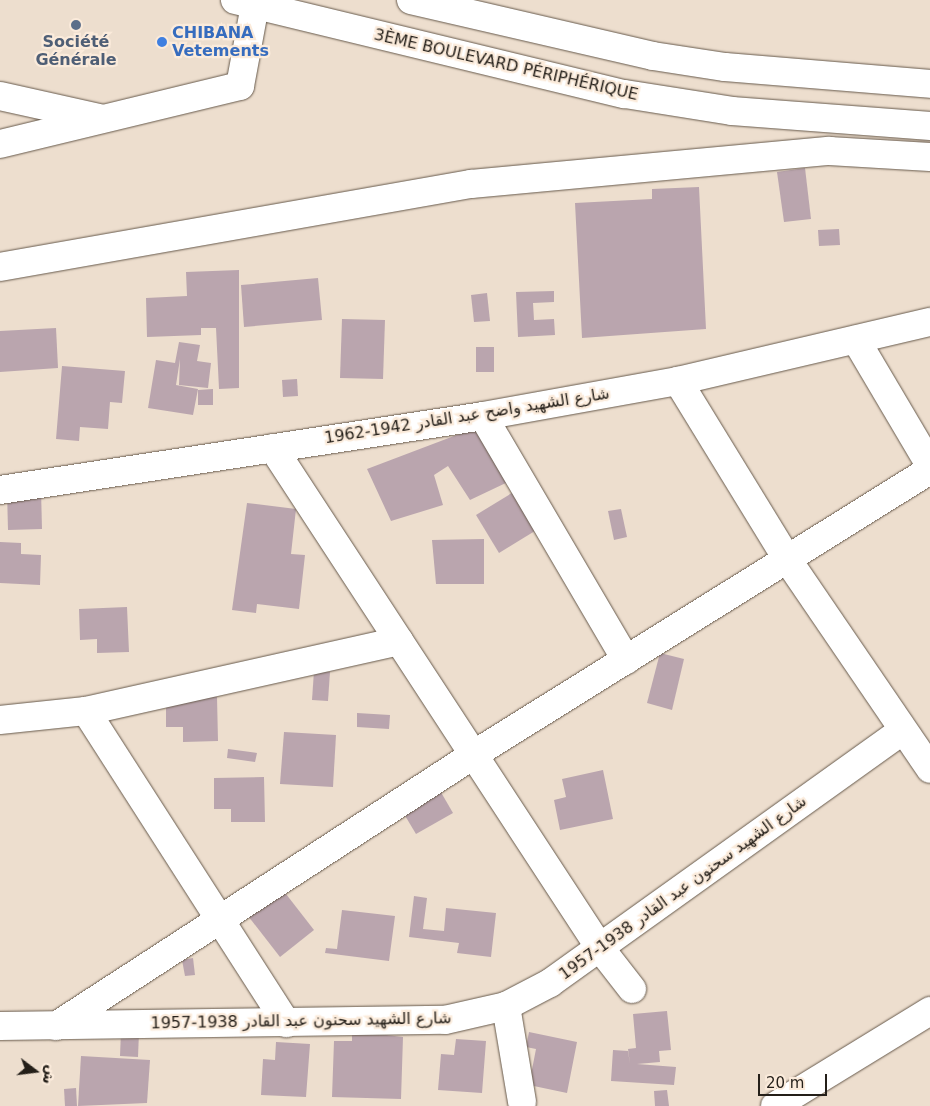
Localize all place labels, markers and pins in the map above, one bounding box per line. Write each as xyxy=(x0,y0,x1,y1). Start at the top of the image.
marker: Société Générale xyxy=(70,19,82,31)
place label: CHIBANA Vetements xyxy=(172,23,269,61)
place label: Société Générale xyxy=(35,32,117,70)
marker: CHIBANA Vetements xyxy=(156,36,168,48)

